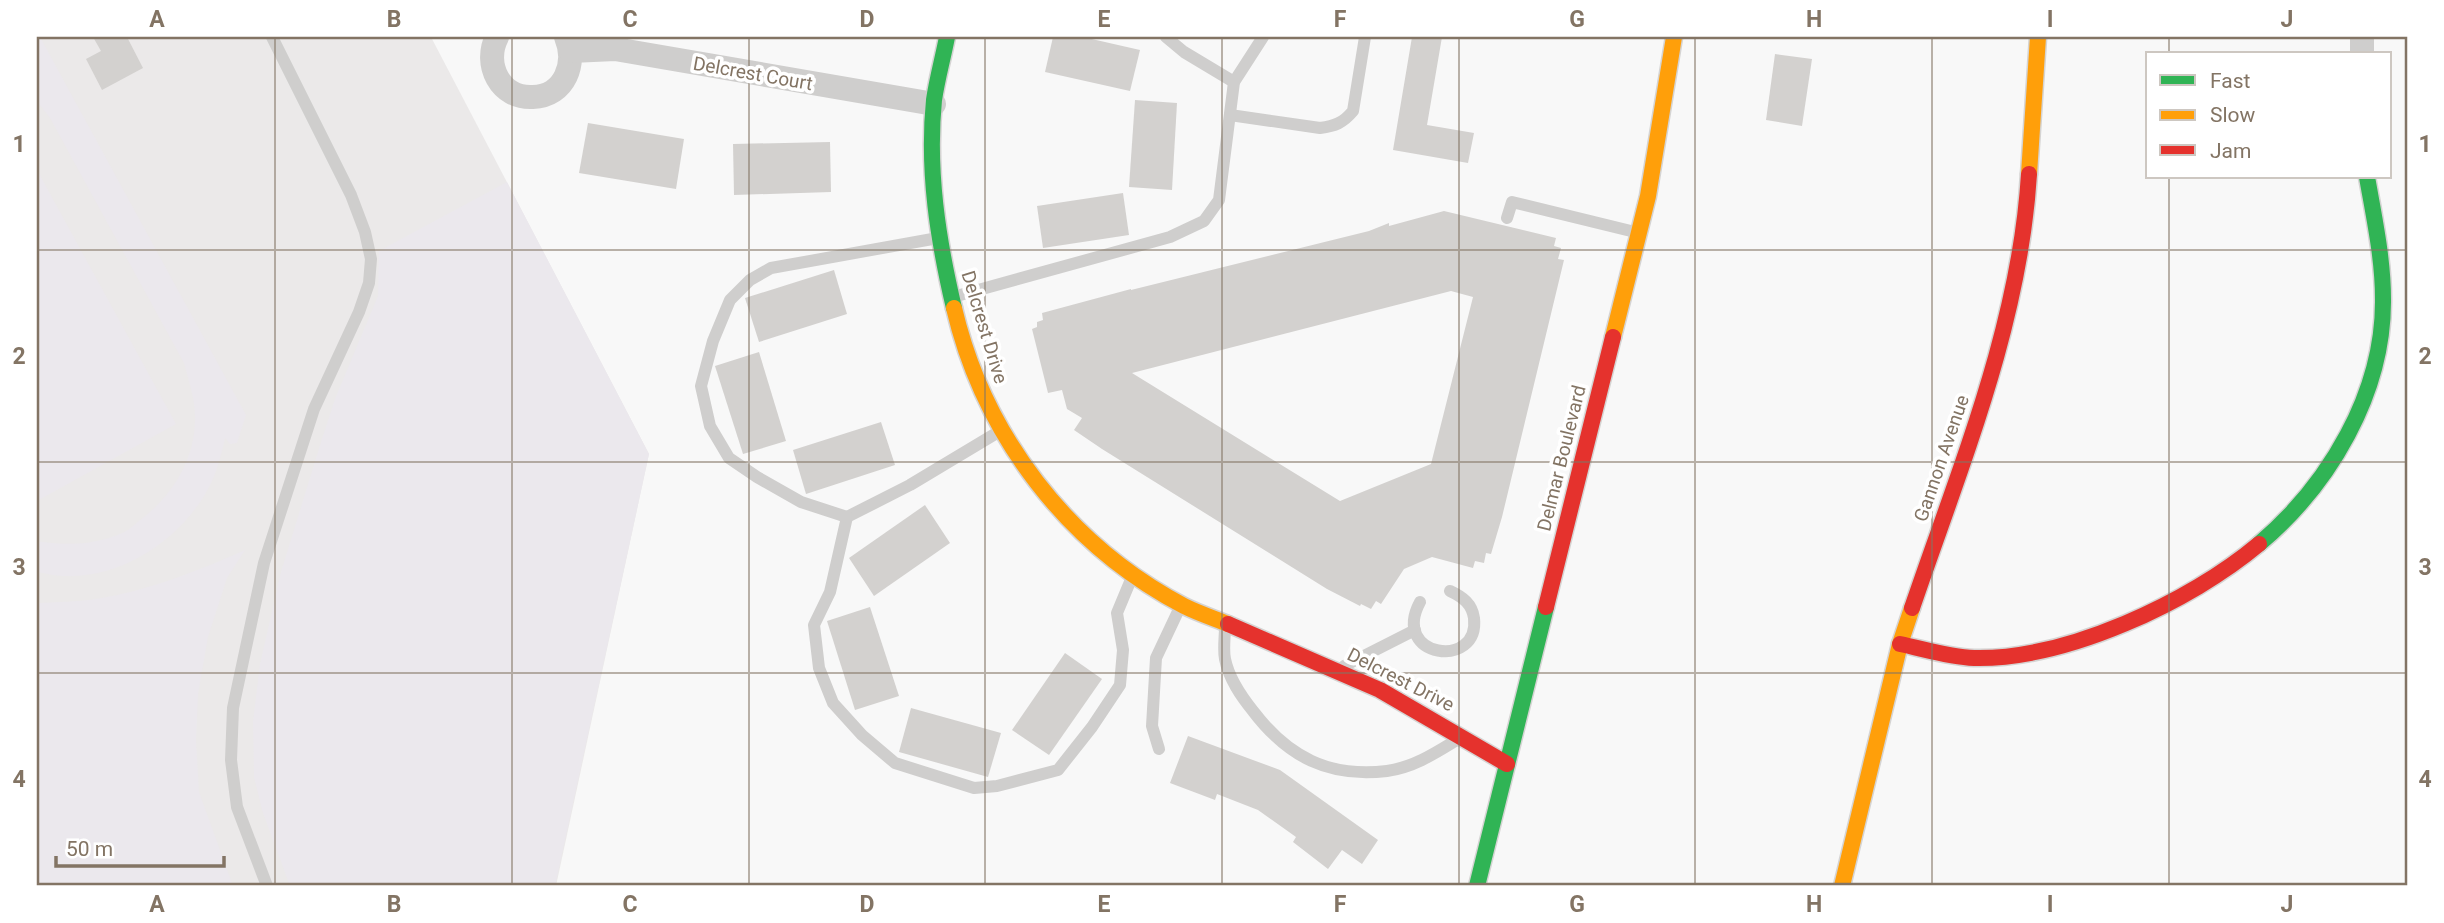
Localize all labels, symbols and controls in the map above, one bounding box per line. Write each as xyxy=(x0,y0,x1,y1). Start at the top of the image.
text: A xyxy=(149,6,165,33)
text: B xyxy=(387,6,401,33)
text: C xyxy=(622,6,638,33)
text: D xyxy=(860,6,874,33)
text: E xyxy=(1098,6,1111,33)
text: F xyxy=(1334,6,1347,33)
text: G xyxy=(1569,6,1585,33)
text: H xyxy=(1806,6,1822,33)
text: I xyxy=(2047,6,2053,33)
text: J xyxy=(2281,6,2293,33)
street label: Delcrest Court xyxy=(691,52,814,95)
legend xyxy=(2146,52,2392,178)
text: Fast xyxy=(2210,69,2251,93)
text: Slow xyxy=(2210,103,2256,127)
text: 1 xyxy=(12,131,26,158)
text: 1 xyxy=(2418,131,2432,158)
text: Jam xyxy=(2210,139,2251,163)
street label: Delcrest Drive xyxy=(956,268,1013,386)
text: 2 xyxy=(12,343,26,370)
text: 2 xyxy=(2418,343,2432,370)
street label: Delmar Boulevard xyxy=(1532,383,1591,533)
street label: Gannon Avenue xyxy=(1909,392,1974,525)
text: 3 xyxy=(12,554,26,581)
text: 3 xyxy=(2418,554,2432,581)
street label: Delcrest Drive xyxy=(1343,643,1458,716)
text: 4 xyxy=(12,766,26,793)
text: 4 xyxy=(2418,766,2432,793)
scale bar xyxy=(56,825,224,869)
text: 50 m xyxy=(66,837,113,861)
text: A xyxy=(149,891,165,918)
text: B xyxy=(387,891,401,918)
text: C xyxy=(622,891,638,918)
text: D xyxy=(860,891,874,918)
text: E xyxy=(1098,891,1111,918)
text: F xyxy=(1334,891,1347,918)
text: G xyxy=(1569,891,1585,918)
text: H xyxy=(1806,891,1822,918)
text: I xyxy=(2047,891,2053,918)
text: J xyxy=(2281,891,2293,918)

